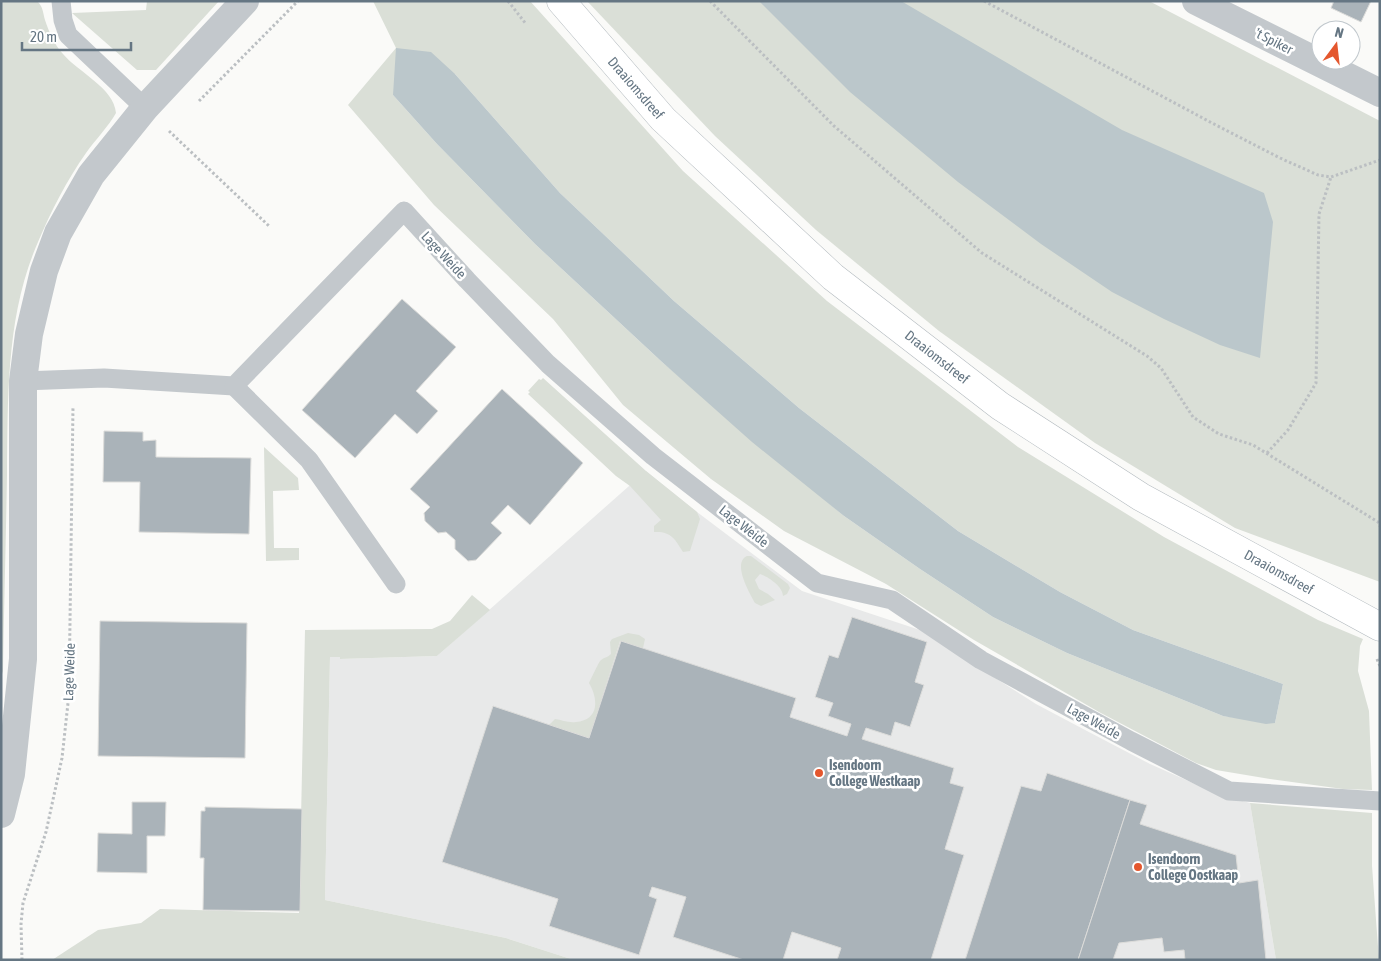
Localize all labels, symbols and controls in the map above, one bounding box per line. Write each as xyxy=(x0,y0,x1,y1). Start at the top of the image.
scale bar xyxy=(22,20,131,52)
north arrow xyxy=(1311,20,1361,70)
text: N xyxy=(1333,24,1345,41)
street label: 't Spiker xyxy=(1252,25,1296,58)
text: 20 m xyxy=(30,28,57,45)
street label: Draaiomsdreef xyxy=(605,54,667,122)
street label: Lage Weide xyxy=(418,228,470,282)
street label: Draaiomsdreef xyxy=(902,327,972,387)
street label: Lage Weide xyxy=(716,502,772,550)
street label: Draaiomsdreef xyxy=(1242,546,1317,598)
street label: Lage Weide xyxy=(60,643,78,701)
street label: Lage Weide xyxy=(1065,700,1123,742)
place label: Isendoorn College Westkaap xyxy=(829,757,921,789)
marker: Isendoorn College Westkaap xyxy=(813,767,825,779)
place label: Isendoorn College Oostkaap xyxy=(1148,851,1238,883)
marker: Isendoorn College Oostkaap xyxy=(1132,861,1144,873)

